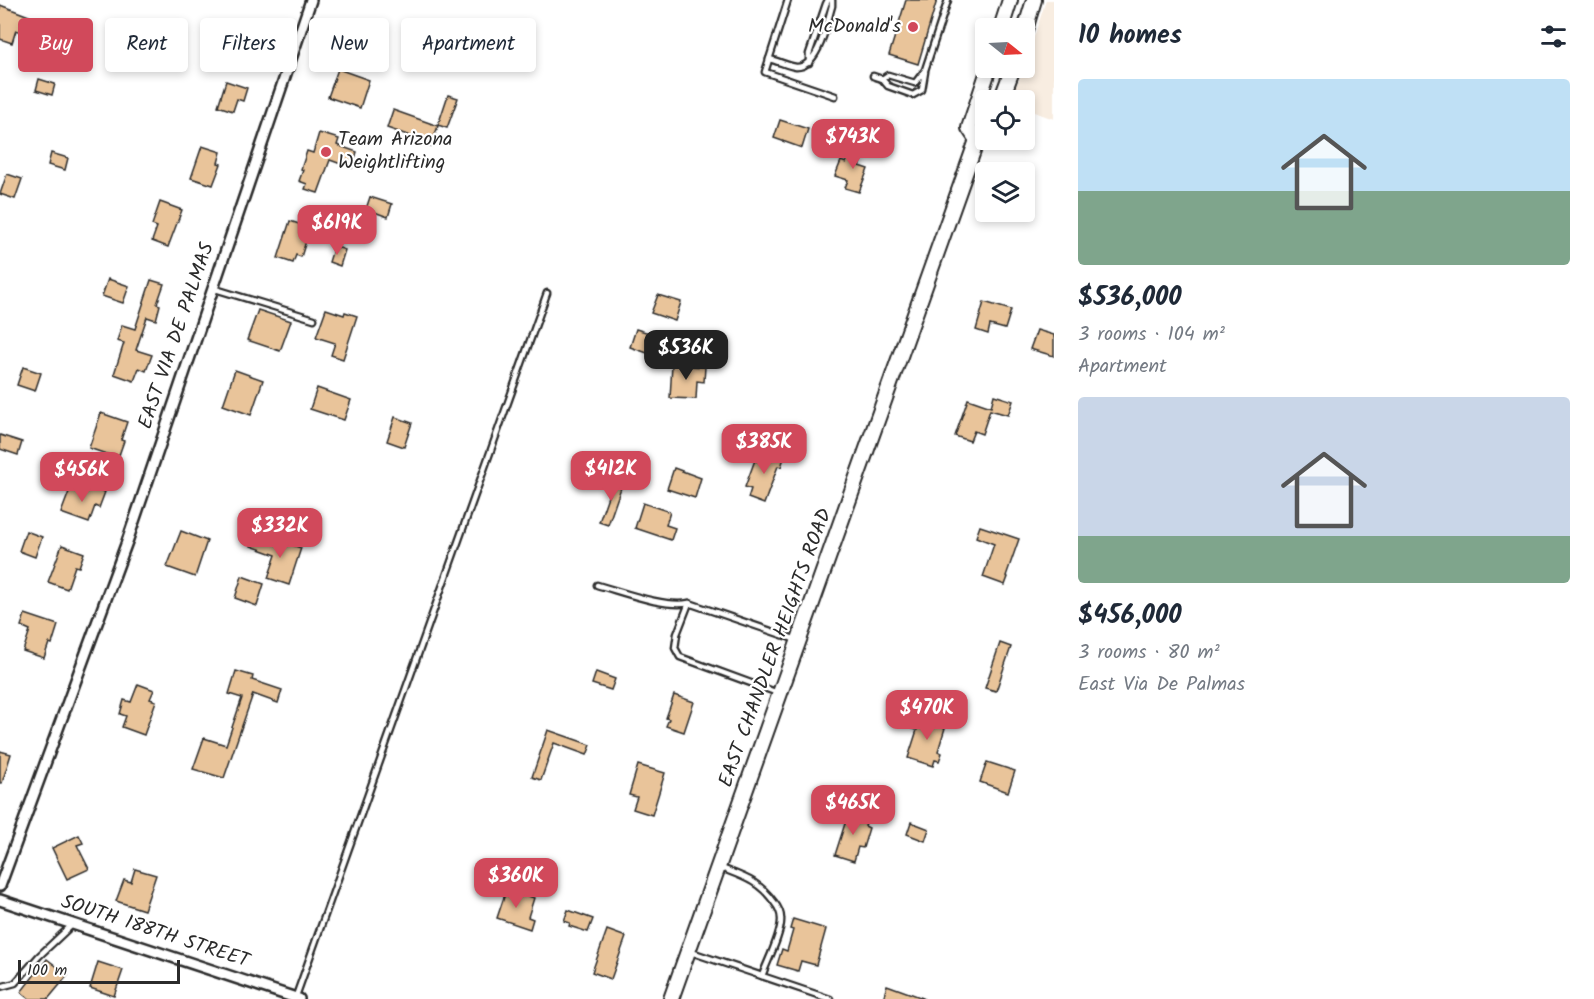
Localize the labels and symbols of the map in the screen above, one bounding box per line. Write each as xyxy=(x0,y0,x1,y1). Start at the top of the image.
place label: McDonald's xyxy=(808,11,901,43)
north arrow xyxy=(975,18,1035,78)
marker: McDonald's xyxy=(906,20,920,34)
pin: $743K xyxy=(811,119,895,170)
place label: Team Arizona Weightlifting xyxy=(338,124,452,179)
marker: Team Arizona Weightlifting xyxy=(319,145,333,159)
pin: $619K xyxy=(295,205,379,256)
street label: EAST VIA DE PALMAS xyxy=(130,238,224,434)
pin: $536K xyxy=(644,330,728,381)
pin: $385K xyxy=(722,424,806,475)
pin: $412K xyxy=(569,451,653,502)
pin: $456K xyxy=(40,452,124,503)
street label: EAST CHANDLER HEIGHTS ROAD xyxy=(711,504,841,792)
pin: $332K xyxy=(238,508,322,559)
pin: $470K xyxy=(885,690,969,741)
pin: $465K xyxy=(811,785,895,836)
pin: $360K xyxy=(474,858,558,909)
street label: SOUTH 188TH STREET xyxy=(57,886,256,978)
scale bar xyxy=(18,957,180,984)

